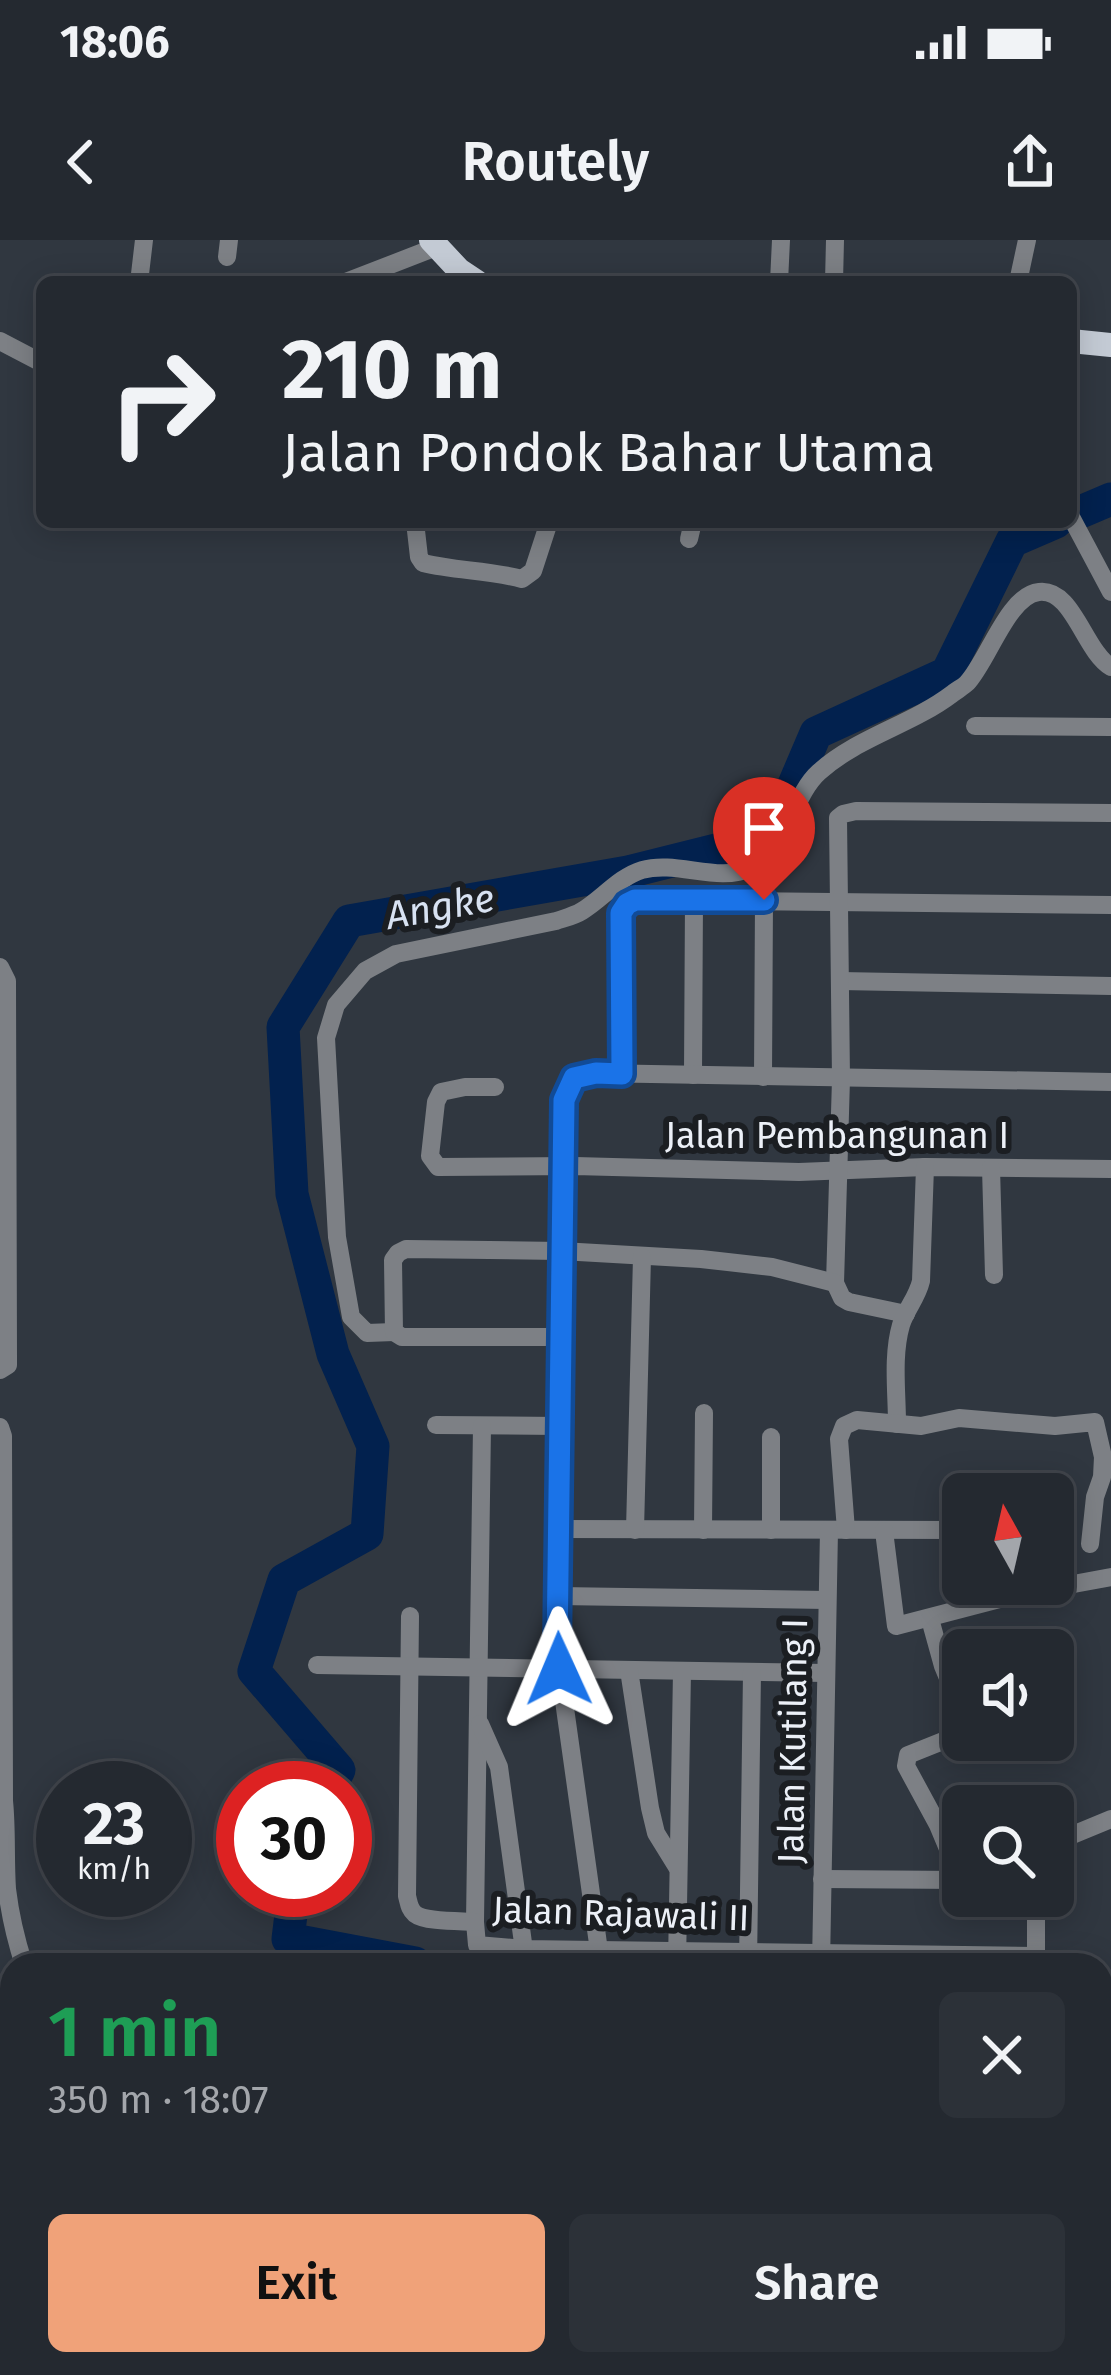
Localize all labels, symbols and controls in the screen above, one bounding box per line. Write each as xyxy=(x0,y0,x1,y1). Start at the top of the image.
text: 18:06 xyxy=(60,15,170,69)
icon: back xyxy=(48,129,114,195)
icon: share xyxy=(997,129,1063,195)
text: Routely xyxy=(462,130,649,194)
text: 210 m xyxy=(282,319,503,420)
icon: right xyxy=(84,324,240,480)
text: Jalan Pondok Bahar Utama xyxy=(282,421,935,485)
pin xyxy=(713,777,815,900)
icon: arrive xyxy=(731,795,797,861)
water label: Angke xyxy=(381,875,498,939)
street label: Jalan Pembangunan I xyxy=(665,1114,1009,1158)
north arrow xyxy=(942,1473,1074,1605)
map controls xyxy=(942,1473,1074,1917)
position arrow xyxy=(496,1606,622,1732)
street label: Jalan Kutilang I xyxy=(769,1618,817,1864)
button: sound xyxy=(942,1629,1074,1761)
speed limit sign: 30 xyxy=(216,1761,372,1917)
button: search xyxy=(942,1785,1074,1917)
text: 23 xyxy=(83,1788,145,1860)
text: km/h xyxy=(77,1851,151,1887)
street label: Jalan Rajawali II xyxy=(492,1888,750,1940)
text: 1 min xyxy=(48,1989,221,2075)
button: close xyxy=(939,1992,1065,2118)
text: 350 m · 18:07 xyxy=(48,2077,269,2123)
button: Exit xyxy=(48,2214,545,2352)
button: Share xyxy=(569,2214,1065,2352)

